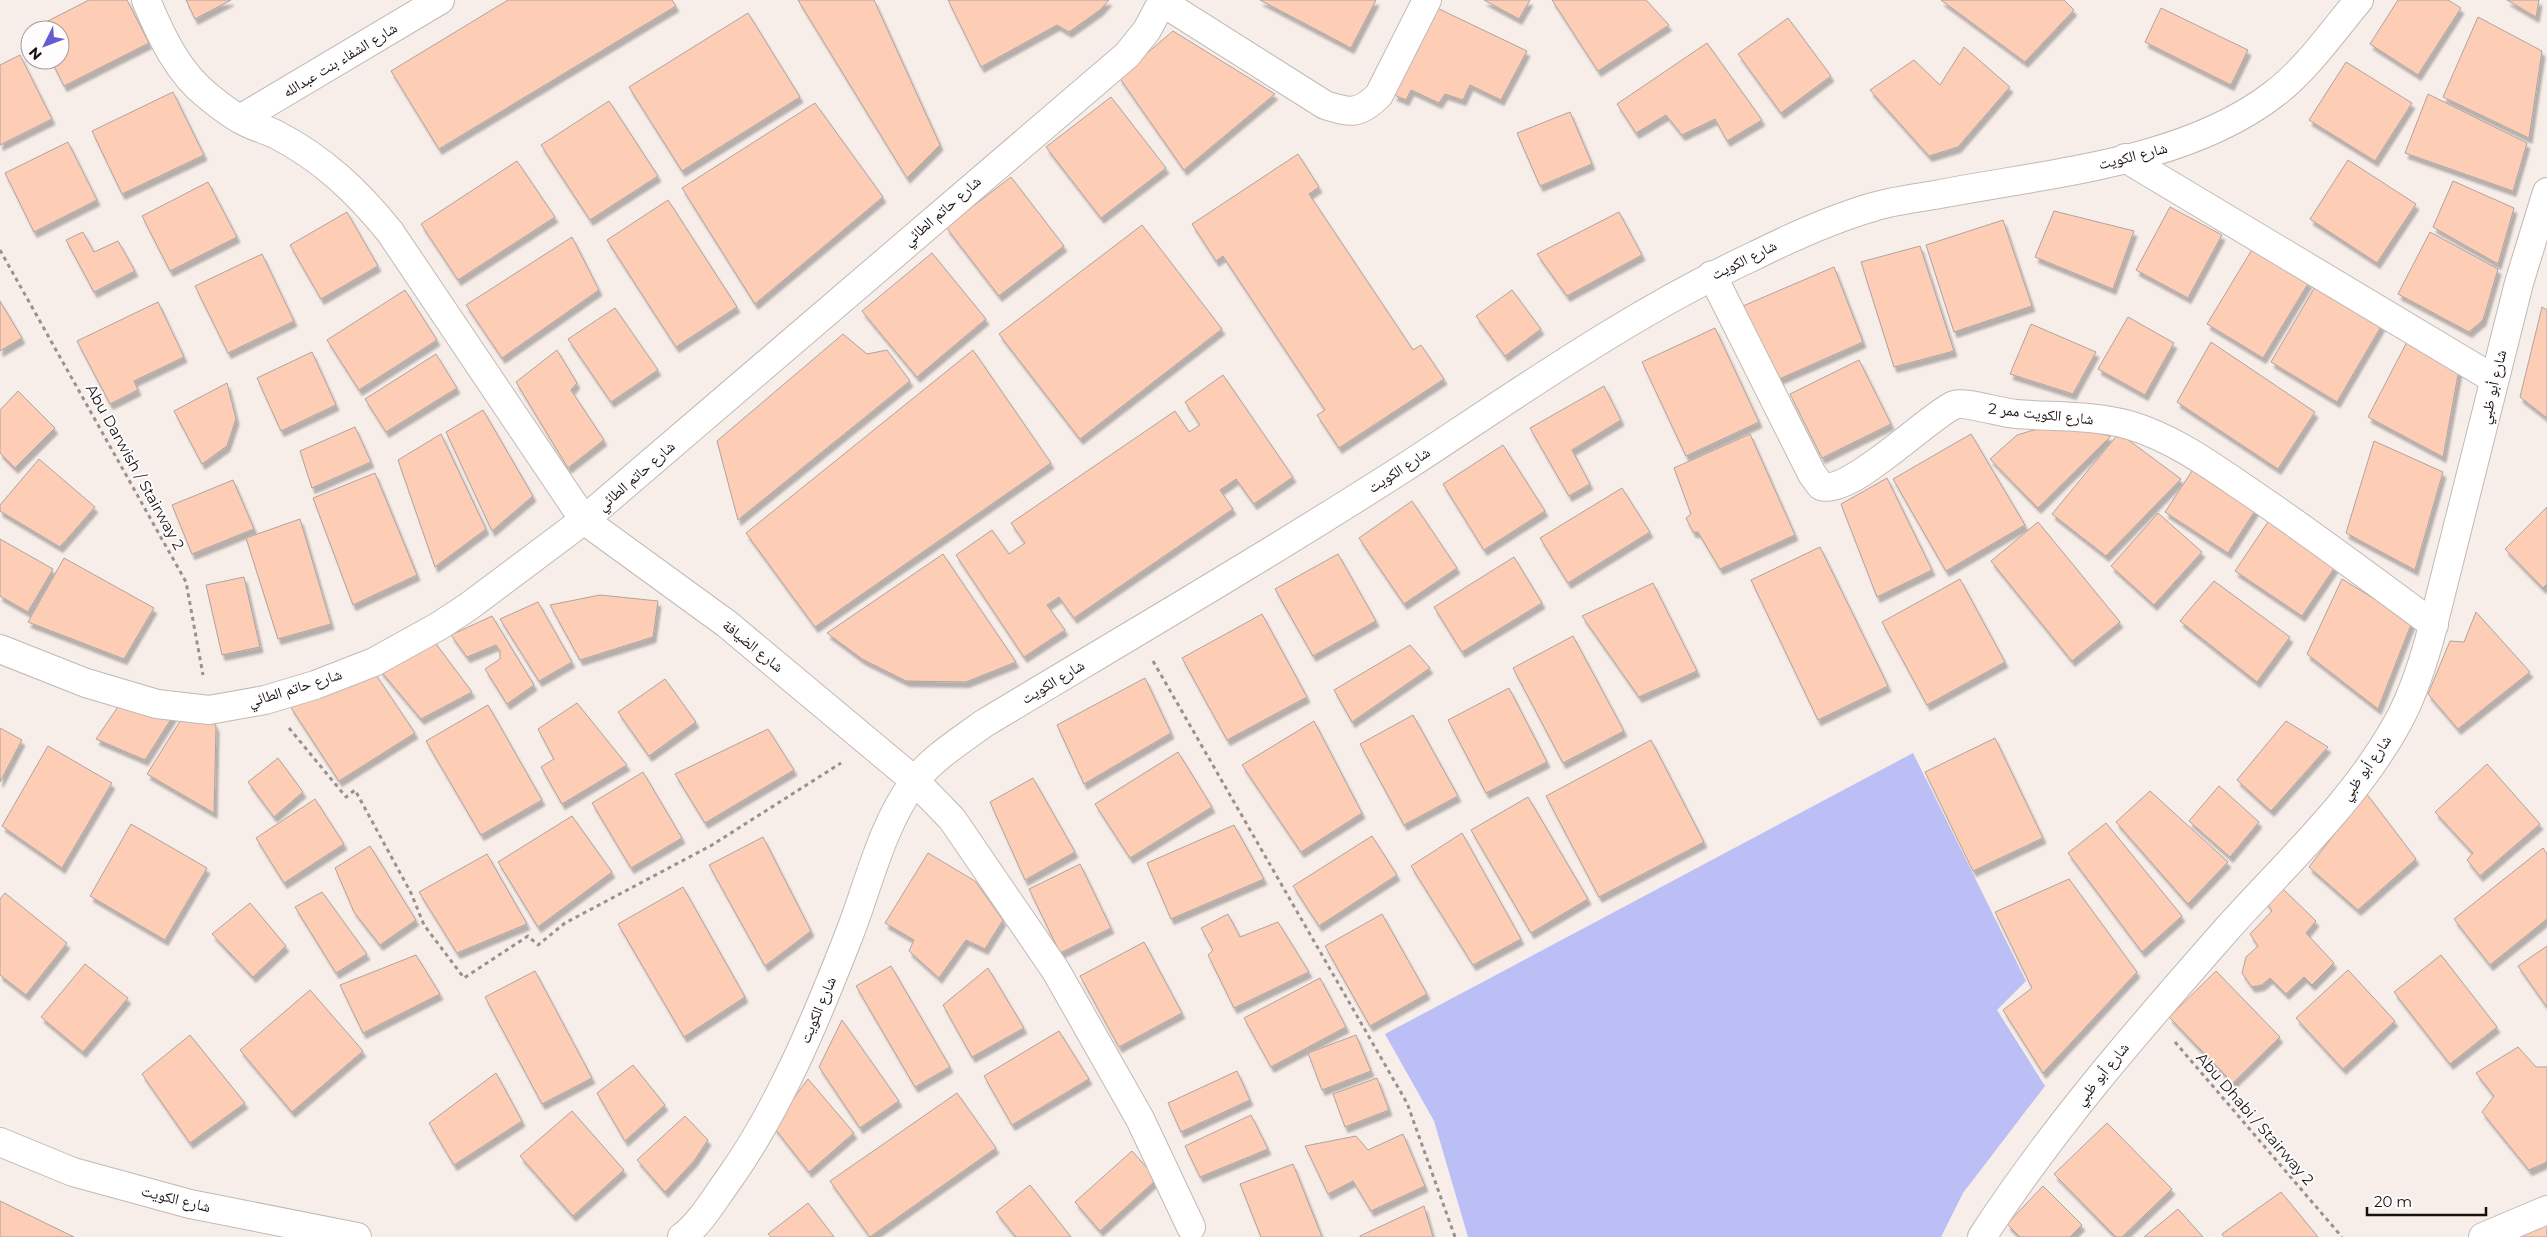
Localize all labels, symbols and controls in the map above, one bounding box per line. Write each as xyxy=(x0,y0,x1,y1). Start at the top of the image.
street label: شارع الشفاء بنت عبدالله xyxy=(279,18,401,102)
north arrow xyxy=(20,20,70,70)
text: N xyxy=(25,43,46,64)
street label: شارع الكويت xyxy=(2096,138,2170,174)
street label: شارع حاتم الطائي xyxy=(899,171,987,252)
street label: شارع الكويت xyxy=(1708,236,1780,284)
street label: شارع أبو ظبي xyxy=(2475,348,2513,427)
street label: Abu Darwish / Stairway 2 xyxy=(82,381,189,553)
street label: شارع الكويت ممر 2 xyxy=(1987,399,2095,429)
street label: شارع حاتم الطائي xyxy=(593,436,681,517)
street label: شارع الكويت xyxy=(1364,442,1434,498)
street label: شارع الضيافة xyxy=(718,615,788,677)
street label: شارع الكويت xyxy=(1018,655,1088,709)
street label: شارع حاتم الطائي xyxy=(246,664,345,714)
street label: شارع أبو ظبي xyxy=(2336,731,2397,806)
street label: شارع الكويت xyxy=(795,974,841,1046)
street label: شارع أبو ظبي xyxy=(2070,1038,2135,1111)
street label: Abu Dhabi / Stairway 2 xyxy=(2193,1048,2318,1189)
street label: شارع الكويت xyxy=(139,1181,213,1217)
scale bar xyxy=(2367,1184,2486,1216)
text: 20 m xyxy=(2374,1192,2412,1211)

